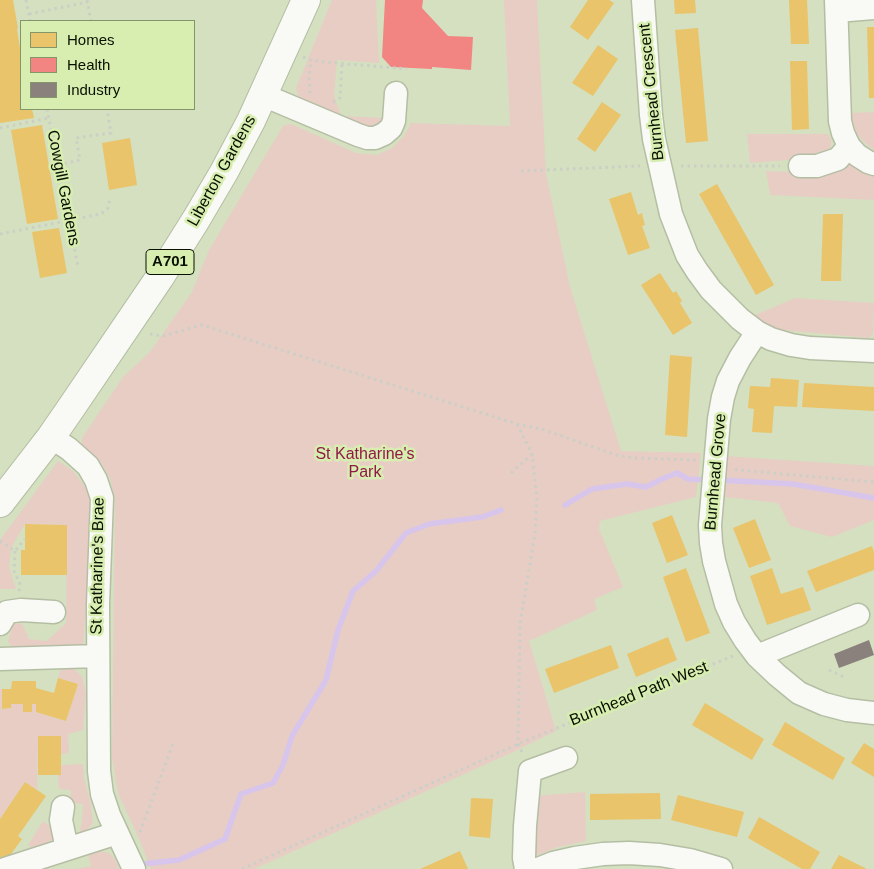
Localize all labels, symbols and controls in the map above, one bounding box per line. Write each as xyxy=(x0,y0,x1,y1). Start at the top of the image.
legend xyxy=(20,20,195,110)
street label: Burnhead Crescent xyxy=(635,22,669,162)
text: Homes xyxy=(67,31,115,48)
text: Health xyxy=(67,56,110,73)
text: Industry xyxy=(67,81,120,98)
street label: Liberton Gardens xyxy=(184,112,260,230)
street label: Cowgill Gardens xyxy=(42,129,84,247)
road number: A701 xyxy=(146,250,194,274)
street label: Burnhead Grove xyxy=(701,413,731,531)
park label: St Katharine's Park xyxy=(315,445,415,483)
street label: St Katharine's Brae xyxy=(87,497,109,635)
street label: Burnhead Path West xyxy=(567,657,711,731)

